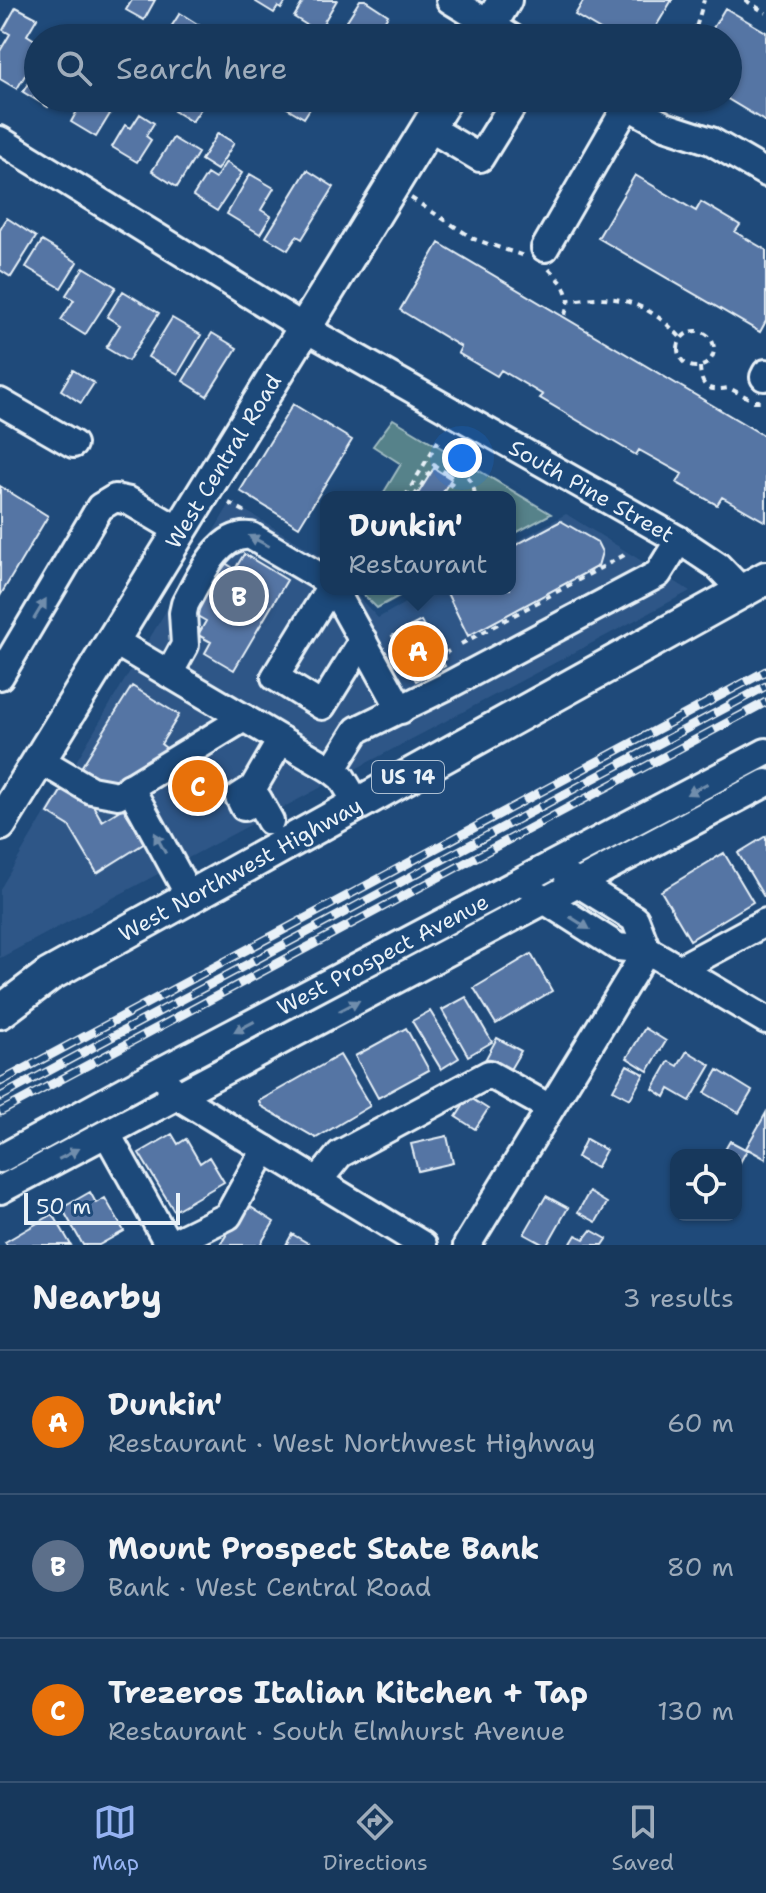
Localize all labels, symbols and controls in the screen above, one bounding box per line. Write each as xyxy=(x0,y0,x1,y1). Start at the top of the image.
search box xyxy=(24,24,742,112)
icon: search xyxy=(52,46,96,90)
text: Search here xyxy=(116,48,287,89)
street label: West Central Road xyxy=(159,368,288,554)
street label: South Pine Street xyxy=(504,433,679,549)
your location xyxy=(442,438,482,478)
popup xyxy=(320,491,516,595)
text: Dunkin' xyxy=(348,505,463,546)
one-way arrow xyxy=(247,535,270,548)
text: Restaurant xyxy=(348,546,488,581)
pin: B xyxy=(213,566,265,626)
one-way arrow xyxy=(33,597,47,620)
pin: A xyxy=(392,621,444,681)
pin: C xyxy=(172,756,224,816)
road number: US 14 xyxy=(372,761,444,793)
one-way arrow xyxy=(686,782,709,795)
street label: West Northwest Highway xyxy=(114,791,367,949)
one-way arrow xyxy=(153,831,166,854)
street label: West Prospect Avenue xyxy=(272,887,494,1022)
one-way arrow xyxy=(570,916,591,931)
one-way arrow xyxy=(337,1000,360,1013)
one-way arrow xyxy=(233,1019,255,1033)
one-way arrow xyxy=(58,1147,81,1160)
map controls xyxy=(670,1149,742,1221)
button: locate xyxy=(670,1149,742,1221)
scale bar xyxy=(24,1189,180,1225)
text: 50 m xyxy=(36,1192,91,1221)
text: Nearby xyxy=(32,1274,162,1320)
text: 3 results xyxy=(622,1280,734,1315)
text: Dunkin' xyxy=(108,1384,222,1425)
text: A xyxy=(48,1405,68,1440)
text: 60 m xyxy=(667,1405,734,1440)
text: Restaurant · West Northwest Highway xyxy=(108,1425,596,1460)
text: Mount Prospect State Bank xyxy=(108,1528,540,1569)
text: B xyxy=(50,1549,66,1584)
text: 80 m xyxy=(667,1549,734,1584)
text: Bank · West Central Road xyxy=(108,1569,431,1604)
text: Trezeros Italian Kitchen + Tap xyxy=(108,1672,588,1713)
text: C xyxy=(50,1693,66,1728)
text: 130 m xyxy=(657,1693,734,1728)
text: Restaurant · South Elmhurst Avenue xyxy=(108,1713,565,1748)
tab: Map xyxy=(92,1800,139,1877)
tab: Directions xyxy=(323,1800,428,1877)
tab: Saved xyxy=(612,1800,674,1877)

